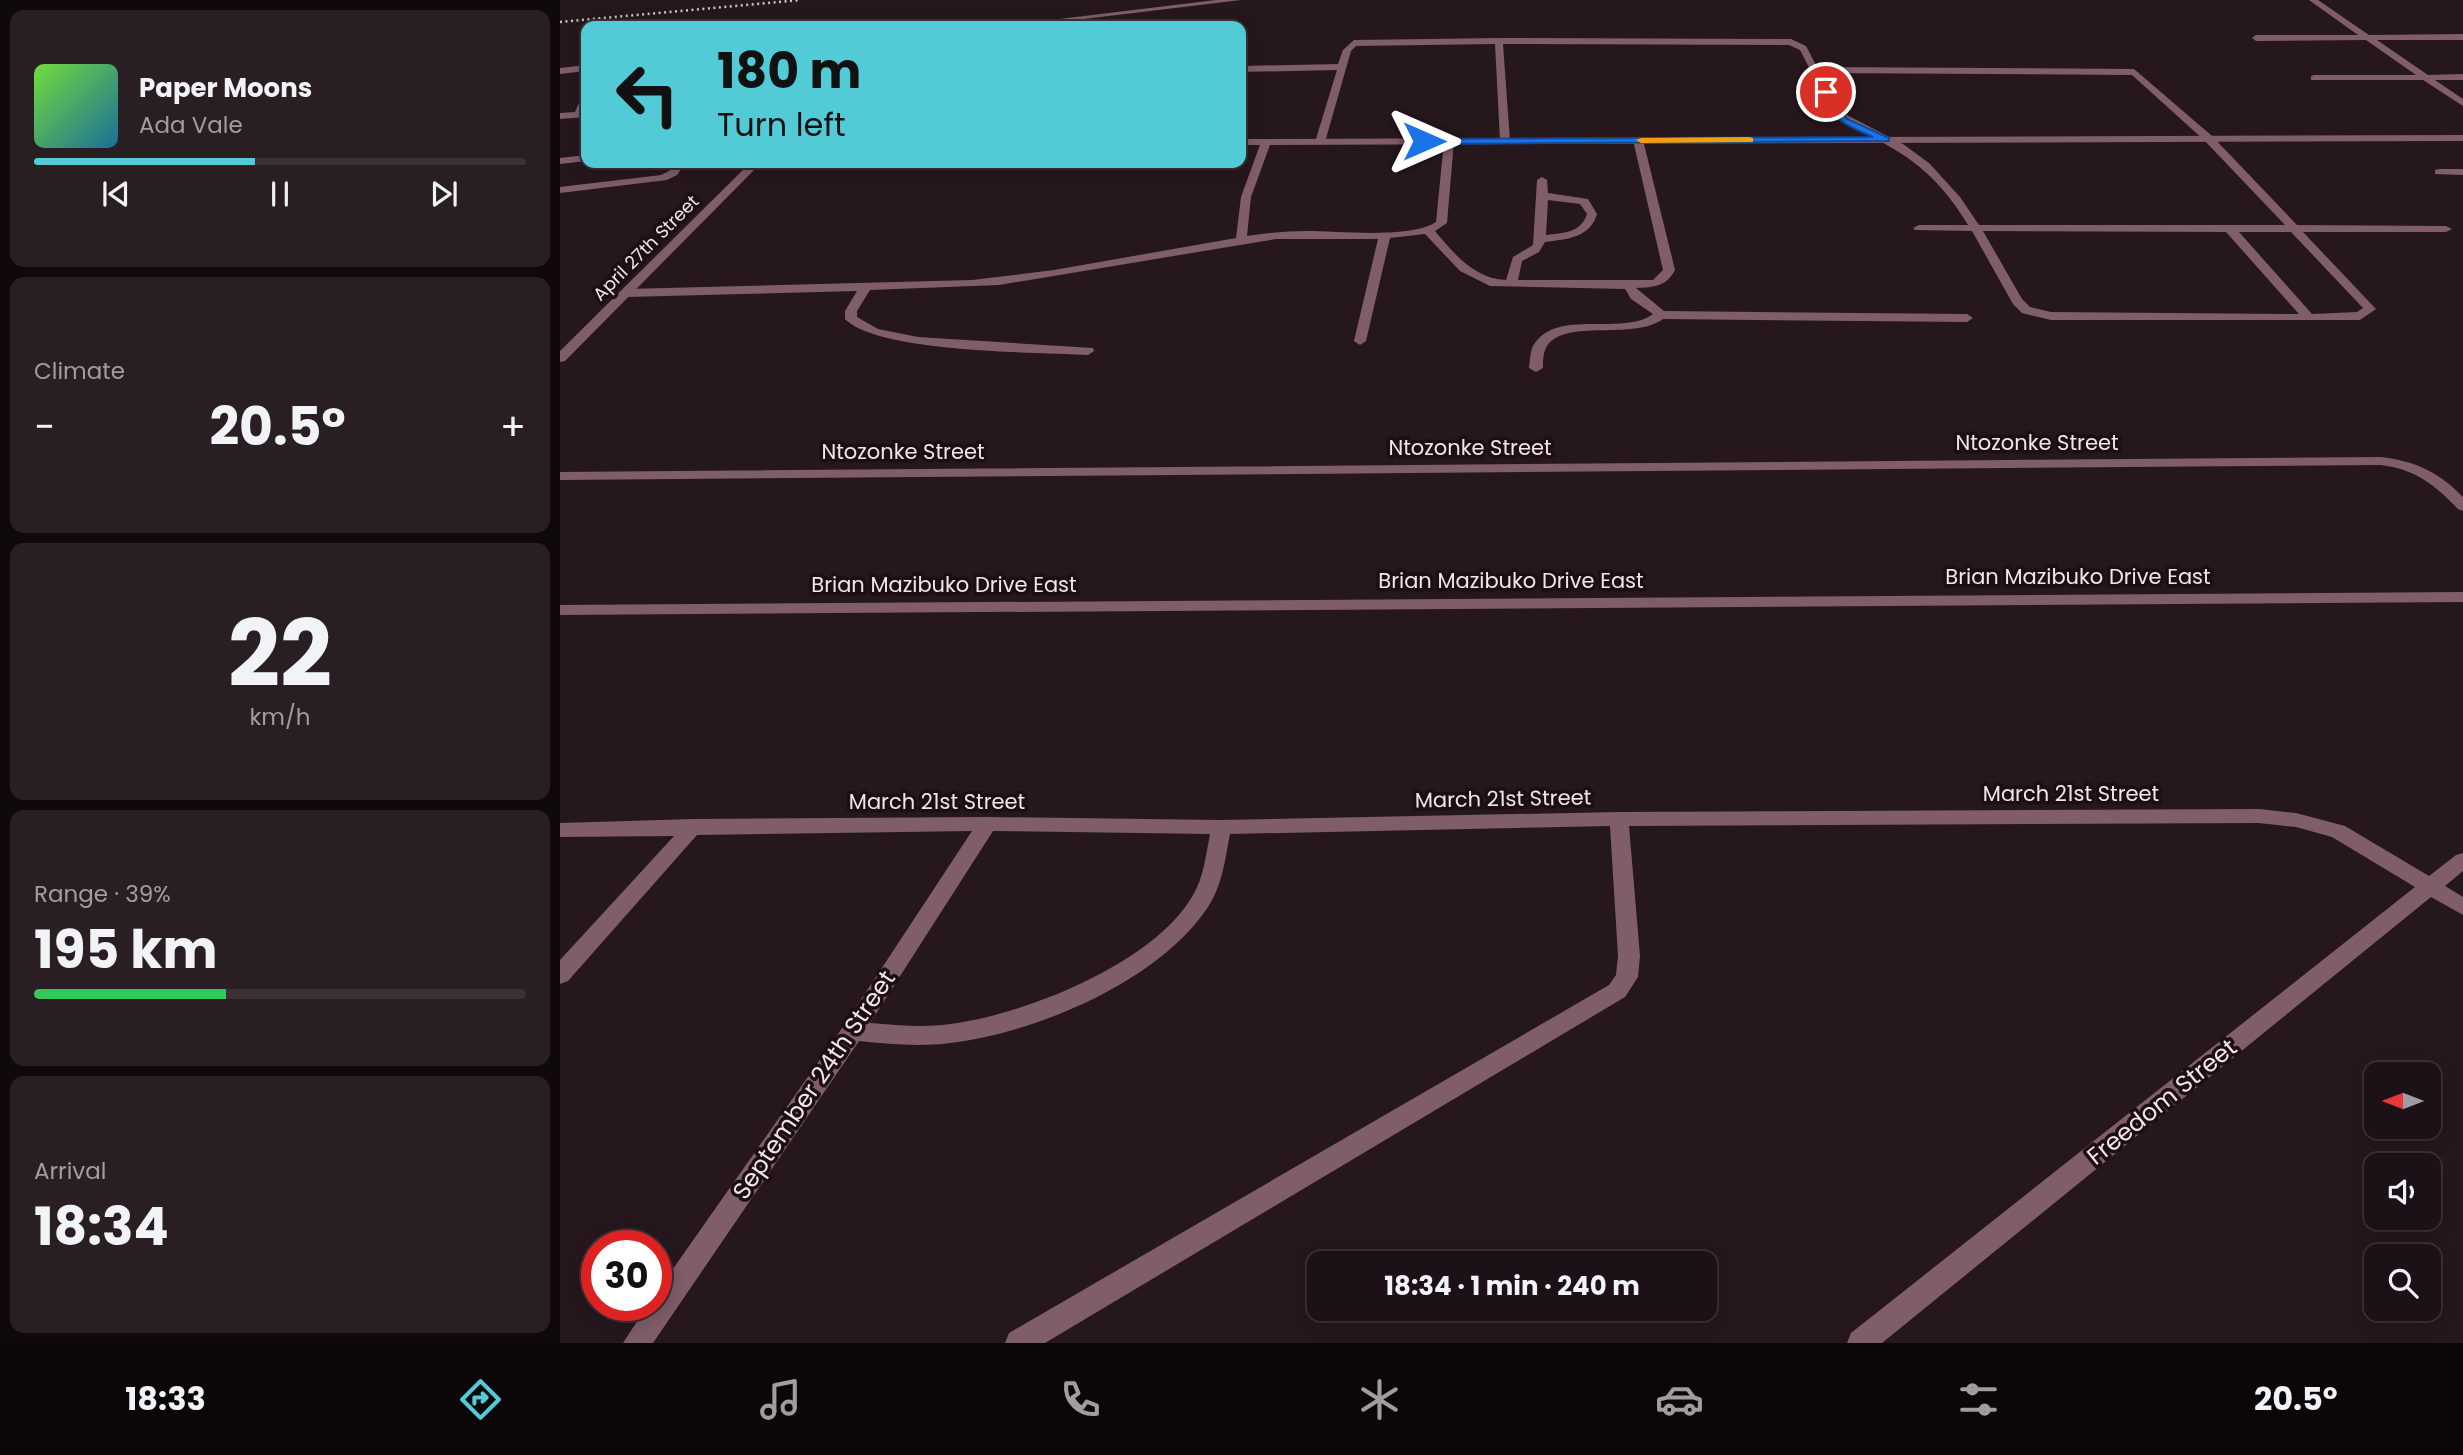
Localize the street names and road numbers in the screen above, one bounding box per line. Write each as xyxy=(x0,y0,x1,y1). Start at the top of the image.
street label: April 27th Street xyxy=(587,189,704,306)
street label: Ntozonke Street xyxy=(1955,428,2119,457)
street label: Ntozonke Street xyxy=(1388,433,1552,462)
street label: Ntozonke Street xyxy=(821,437,985,466)
street label: Brian Mazibuko Drive East xyxy=(1945,562,2211,591)
street label: Brian Mazibuko Drive East xyxy=(1378,566,1644,595)
street label: Brian Mazibuko Drive East xyxy=(811,570,1077,599)
street label: March 21st Street xyxy=(1983,779,2159,808)
street label: March 21st Street xyxy=(1415,782,1591,815)
street label: March 21st Street xyxy=(849,787,1025,816)
street label: September 24th Street xyxy=(725,964,903,1206)
street label: Freedom Street xyxy=(2080,1031,2243,1172)

